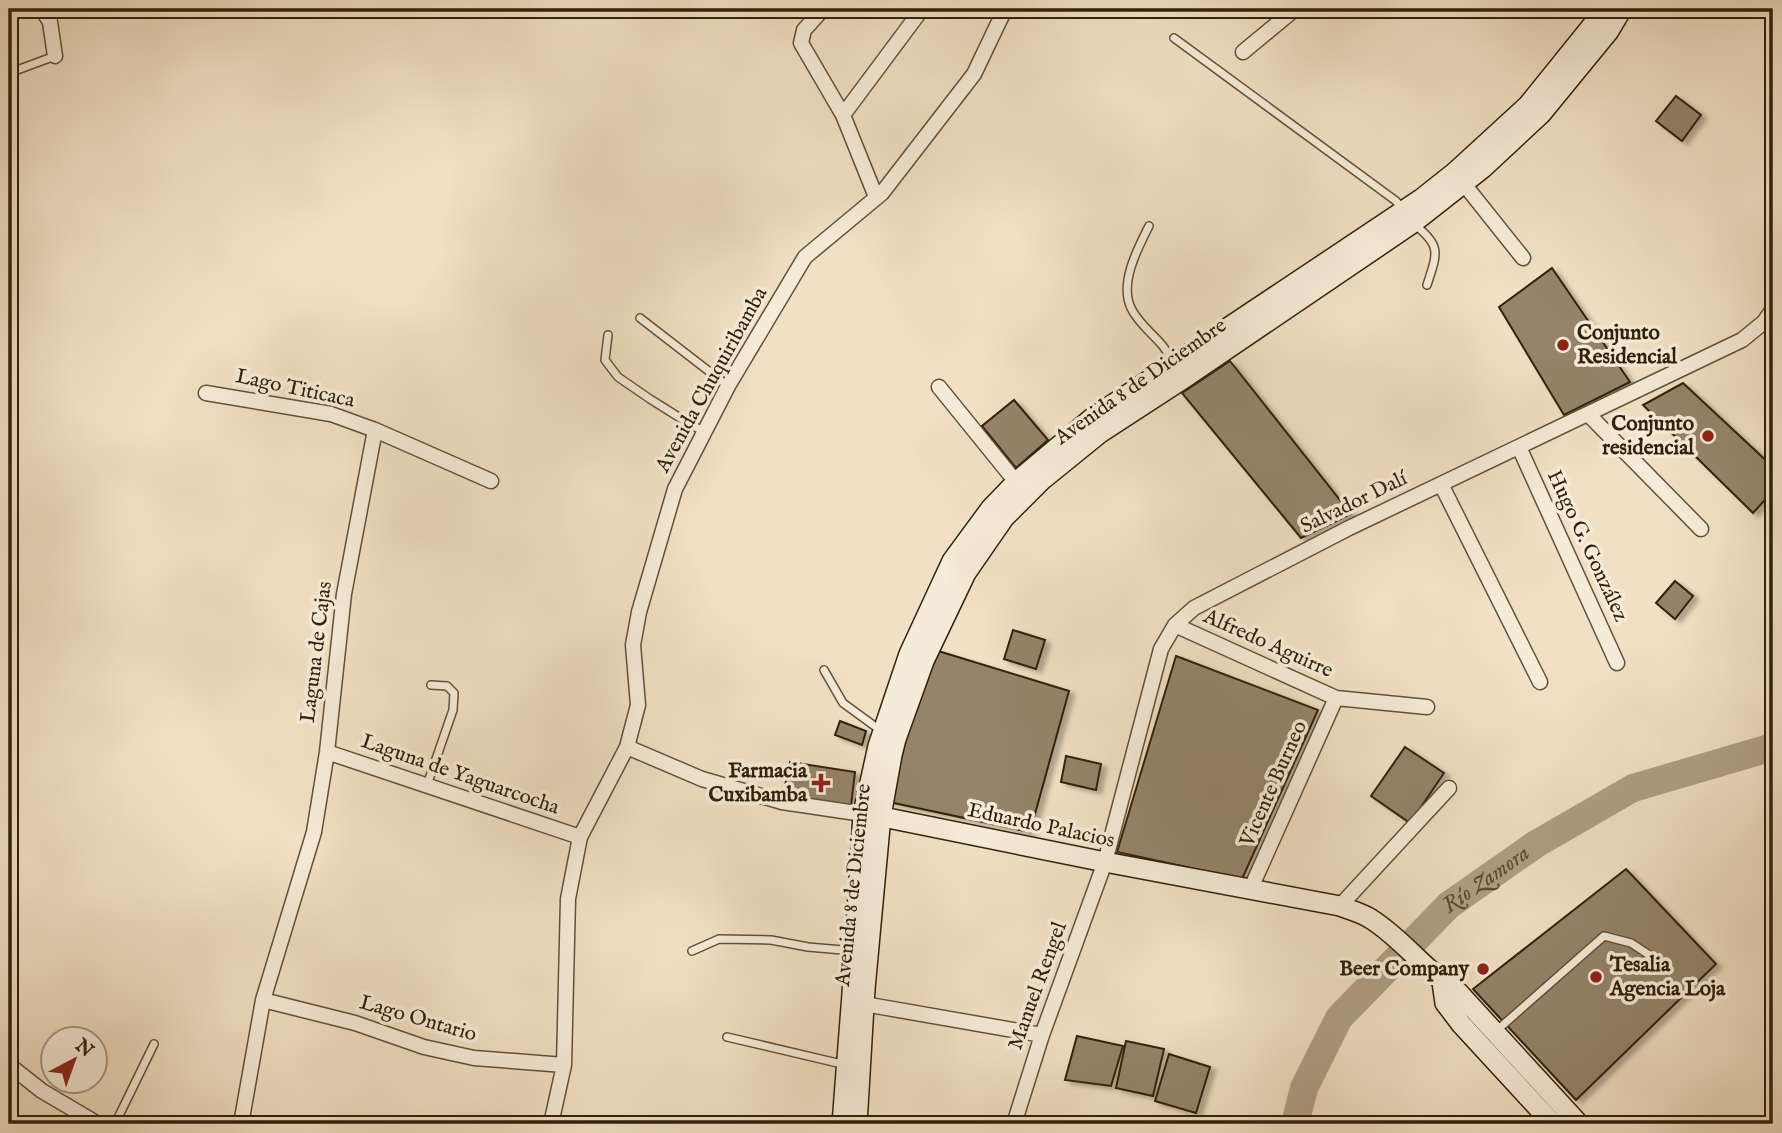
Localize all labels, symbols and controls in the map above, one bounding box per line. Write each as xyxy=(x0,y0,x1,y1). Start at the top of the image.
street label: Avenida Chuquiribamba xyxy=(649,282,775,478)
street label: Avenida 8 de Diciembre xyxy=(1049,312,1232,452)
place label: Conjunto Residencial xyxy=(1577,320,1678,371)
marker: Conjunto Residencial xyxy=(1555,337,1571,353)
street label: Lago Titicaca xyxy=(233,363,358,415)
place label: Conjunto residencial xyxy=(1602,411,1695,462)
marker: Conjunto residencial xyxy=(1700,428,1716,444)
street label: Salvador Dalí xyxy=(1296,465,1413,540)
street label: Hugo G. González xyxy=(1540,466,1634,626)
street label: Laguna de Cajas xyxy=(295,580,339,724)
street label: Alfredo Aguirre xyxy=(1198,603,1337,685)
street label: Vicente Burneo xyxy=(1234,717,1314,852)
street label: Laguna de Yaguarcocha xyxy=(357,728,564,822)
place label: Farmacia Cuxibamba xyxy=(709,758,808,809)
marker: Farmacia Cuxibamba xyxy=(813,775,829,791)
street label: Avenida 8 de Diciembre xyxy=(830,782,878,989)
street label: Eduardo Palacios xyxy=(965,797,1117,855)
water label: Río Zamora xyxy=(1436,839,1535,920)
street label: Manuel Rengel xyxy=(1002,918,1074,1054)
place label: Tesalia Agencia Loja xyxy=(1609,952,1726,1003)
place label: Beer Company xyxy=(1339,956,1470,983)
marker: Beer Company xyxy=(1475,961,1491,977)
marker: Tesalia Agencia Loja xyxy=(1588,969,1604,985)
street label: Lago Ontario xyxy=(356,989,480,1049)
north arrow xyxy=(38,1024,108,1094)
text: N xyxy=(69,1034,98,1063)

